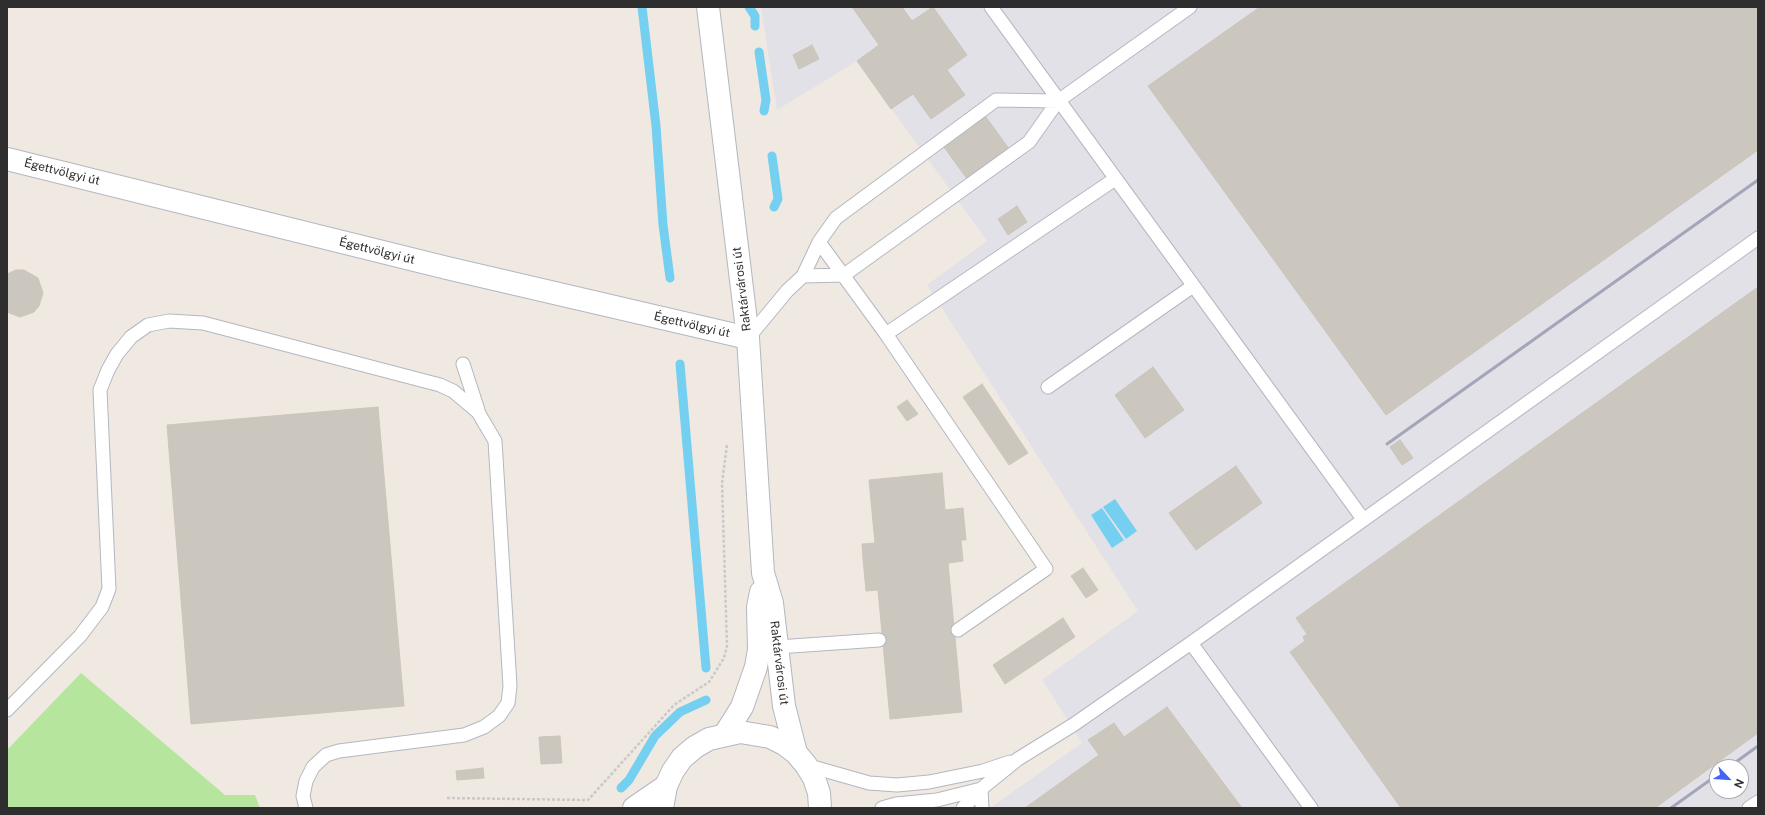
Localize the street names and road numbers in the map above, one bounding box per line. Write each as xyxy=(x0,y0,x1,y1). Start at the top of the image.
street label: Égettvölgyi út xyxy=(23,156,101,188)
street label: Égettvölgyi út xyxy=(338,235,416,267)
street label: Raktárvárosi út xyxy=(730,246,754,332)
street label: Égettvölgyi út xyxy=(653,309,731,341)
street label: Raktárvárosi út xyxy=(767,620,791,706)

